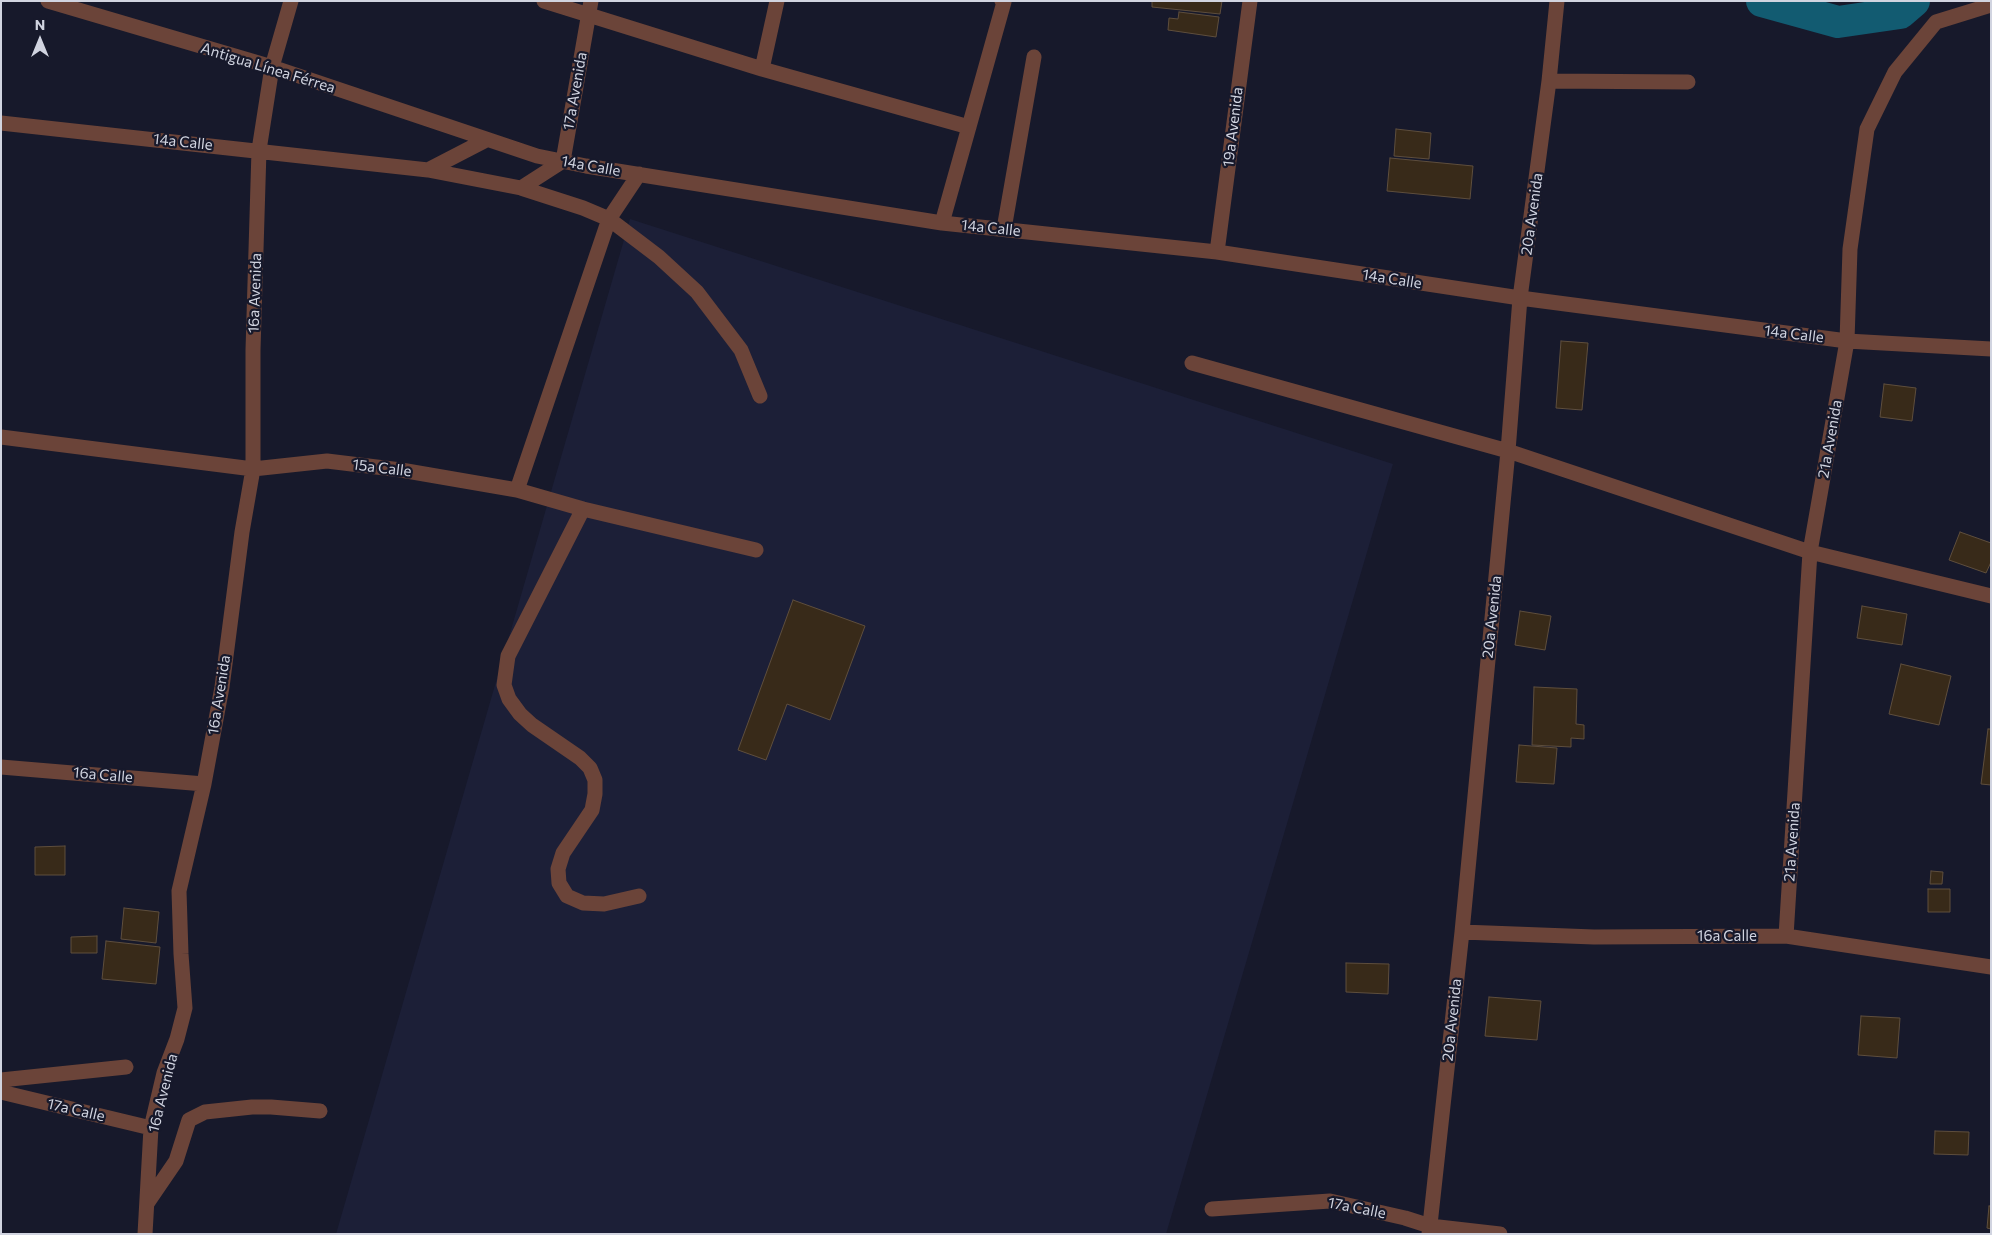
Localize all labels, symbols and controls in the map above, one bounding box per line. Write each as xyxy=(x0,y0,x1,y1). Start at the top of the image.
north arrow xyxy=(15,15,65,65)
text: N xyxy=(35,16,45,33)
street label: Antigua Línea Férrea xyxy=(199,39,337,97)
street label: 17a Avenida xyxy=(559,51,591,131)
street label: 19a Avenida xyxy=(1219,86,1247,168)
street label: 14a Calle xyxy=(152,130,214,154)
street label: 14a Calle xyxy=(560,152,622,180)
street label: 20a Avenida xyxy=(1517,172,1547,256)
street label: 14a Calle xyxy=(960,216,1022,240)
street label: 16a Avenida xyxy=(245,253,265,333)
street label: 14a Calle xyxy=(1361,265,1423,293)
street label: 14a Calle xyxy=(1763,321,1825,347)
street label: 21a Avenida xyxy=(1814,398,1846,480)
street label: 15a Calle xyxy=(351,455,413,481)
street label: 20a Avenida xyxy=(1479,575,1505,659)
street label: 16a Avenida xyxy=(204,654,234,736)
street label: 16a Calle xyxy=(72,763,134,787)
street label: 21a Avenida xyxy=(1780,802,1804,882)
street label: 16a Calle xyxy=(1697,927,1757,945)
street label: 20a Avenida xyxy=(1439,978,1465,1062)
street label: 16a Avenida xyxy=(145,1052,181,1134)
street label: 17a Calle xyxy=(46,1095,106,1125)
street label: 17a Calle xyxy=(1327,1194,1387,1222)

